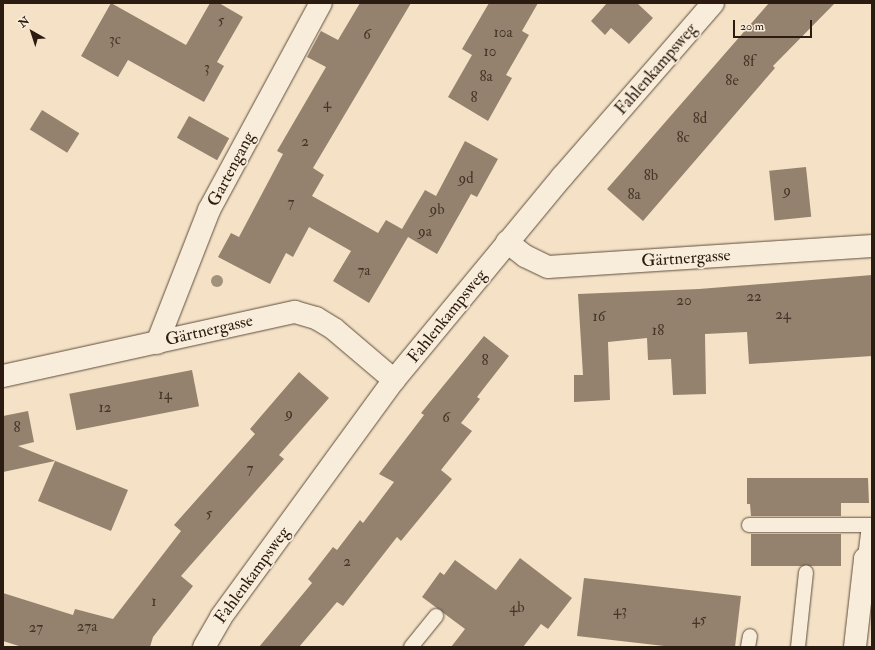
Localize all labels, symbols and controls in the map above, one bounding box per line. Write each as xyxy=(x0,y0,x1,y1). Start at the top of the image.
north arrow xyxy=(12,12,52,52)
house number: 5 xyxy=(218,12,224,30)
scale bar xyxy=(735,12,814,38)
text: N xyxy=(16,14,32,30)
street label: Fahlenkampsweg xyxy=(611,19,701,119)
text: 20 m xyxy=(740,19,764,34)
house number: 10a xyxy=(493,24,513,42)
house number: 6 xyxy=(363,26,371,44)
house number: 3c xyxy=(109,31,121,49)
house number: 10 xyxy=(484,43,496,61)
house number: 8f xyxy=(743,53,755,71)
house number: 3 xyxy=(204,59,210,77)
house number: 8a xyxy=(479,68,493,86)
house number: 8e xyxy=(725,72,739,90)
house number: 8 xyxy=(470,89,478,107)
house number: 4 xyxy=(323,95,331,113)
house number: 8d xyxy=(693,110,707,128)
street label: Gartengang xyxy=(203,128,259,210)
house number: 8c xyxy=(676,129,690,147)
house number: 2 xyxy=(301,133,309,151)
house number: 8b xyxy=(644,167,658,185)
house number: 9d xyxy=(458,170,474,188)
house number: 9 xyxy=(783,182,791,200)
house number: 8a xyxy=(627,186,641,204)
house number: 7 xyxy=(288,194,294,212)
house number: 9b xyxy=(429,201,445,219)
house number: 9a xyxy=(418,223,432,241)
street label: Gärtnergasse xyxy=(641,245,731,271)
house number: 7a xyxy=(357,262,371,280)
street label: Fahlenkampsweg xyxy=(403,265,491,367)
house number: 22 xyxy=(746,288,762,306)
house number: 20 xyxy=(676,292,692,310)
house number: 24 xyxy=(775,306,791,324)
house number: 16 xyxy=(593,308,605,326)
street label: Gärtnergasse xyxy=(163,310,255,350)
house number: 18 xyxy=(652,322,664,340)
house number: 8 xyxy=(481,352,489,370)
house number: 14 xyxy=(158,386,172,404)
house number: 12 xyxy=(99,399,111,417)
house number: 9 xyxy=(285,405,293,423)
house number: 6 xyxy=(442,409,450,427)
house number: 8 xyxy=(13,419,21,437)
house number: 7 xyxy=(247,460,253,478)
house number: 5 xyxy=(206,505,212,523)
street label: Fahlenkampsweg xyxy=(210,523,294,627)
house number: 2 xyxy=(343,553,351,571)
house number: 1 xyxy=(151,593,157,611)
house number: 4b xyxy=(509,599,525,617)
house number: 43 xyxy=(613,602,627,620)
house number: 45 xyxy=(692,611,706,629)
house number: 27a xyxy=(77,618,97,636)
house number: 27 xyxy=(29,619,43,637)

